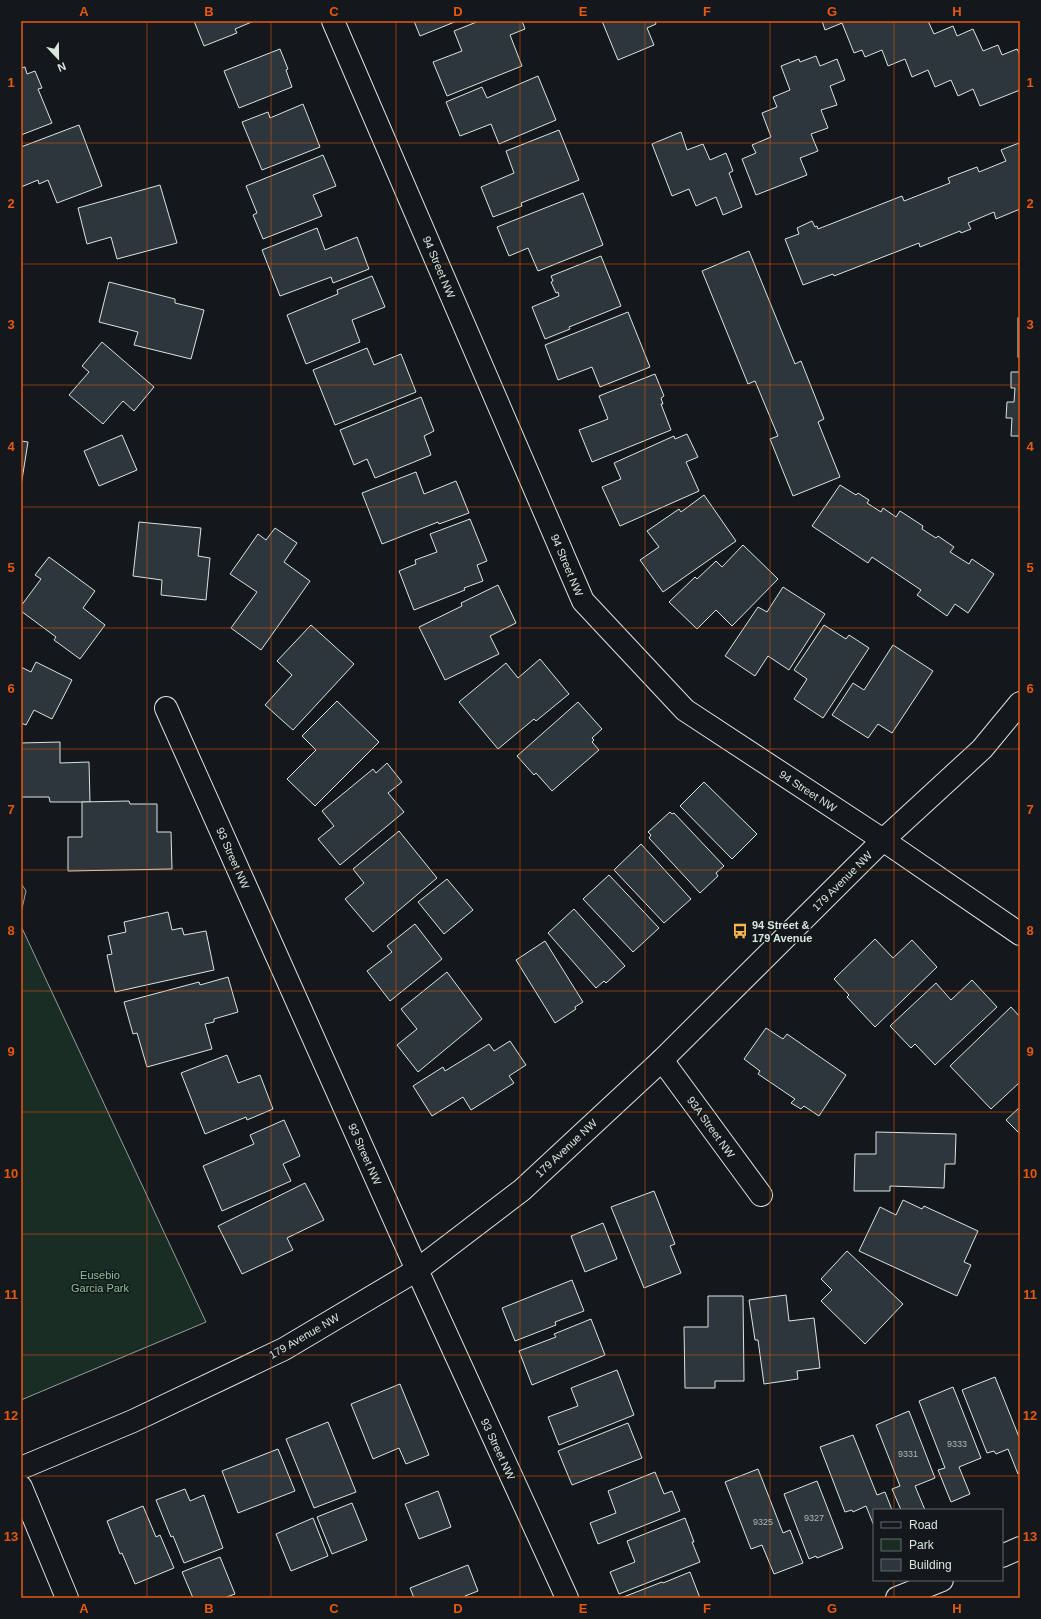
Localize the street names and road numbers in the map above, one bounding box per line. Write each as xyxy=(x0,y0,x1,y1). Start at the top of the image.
street label: 94 Street NW xyxy=(421,234,458,300)
street label: 94 Street NW xyxy=(549,532,586,598)
street label: 94 Street NW xyxy=(777,768,839,814)
street label: 93 Street NW xyxy=(214,825,252,891)
street label: 179 Avenue NW xyxy=(810,848,875,913)
street label: 93A Street NW xyxy=(685,1094,738,1160)
street label: 179 Avenue NW xyxy=(533,1116,600,1179)
street label: 93 Street NW xyxy=(346,1121,384,1187)
street label: 179 Avenue NW xyxy=(267,1311,342,1361)
street label: 93 Street NW xyxy=(479,1417,518,1482)

